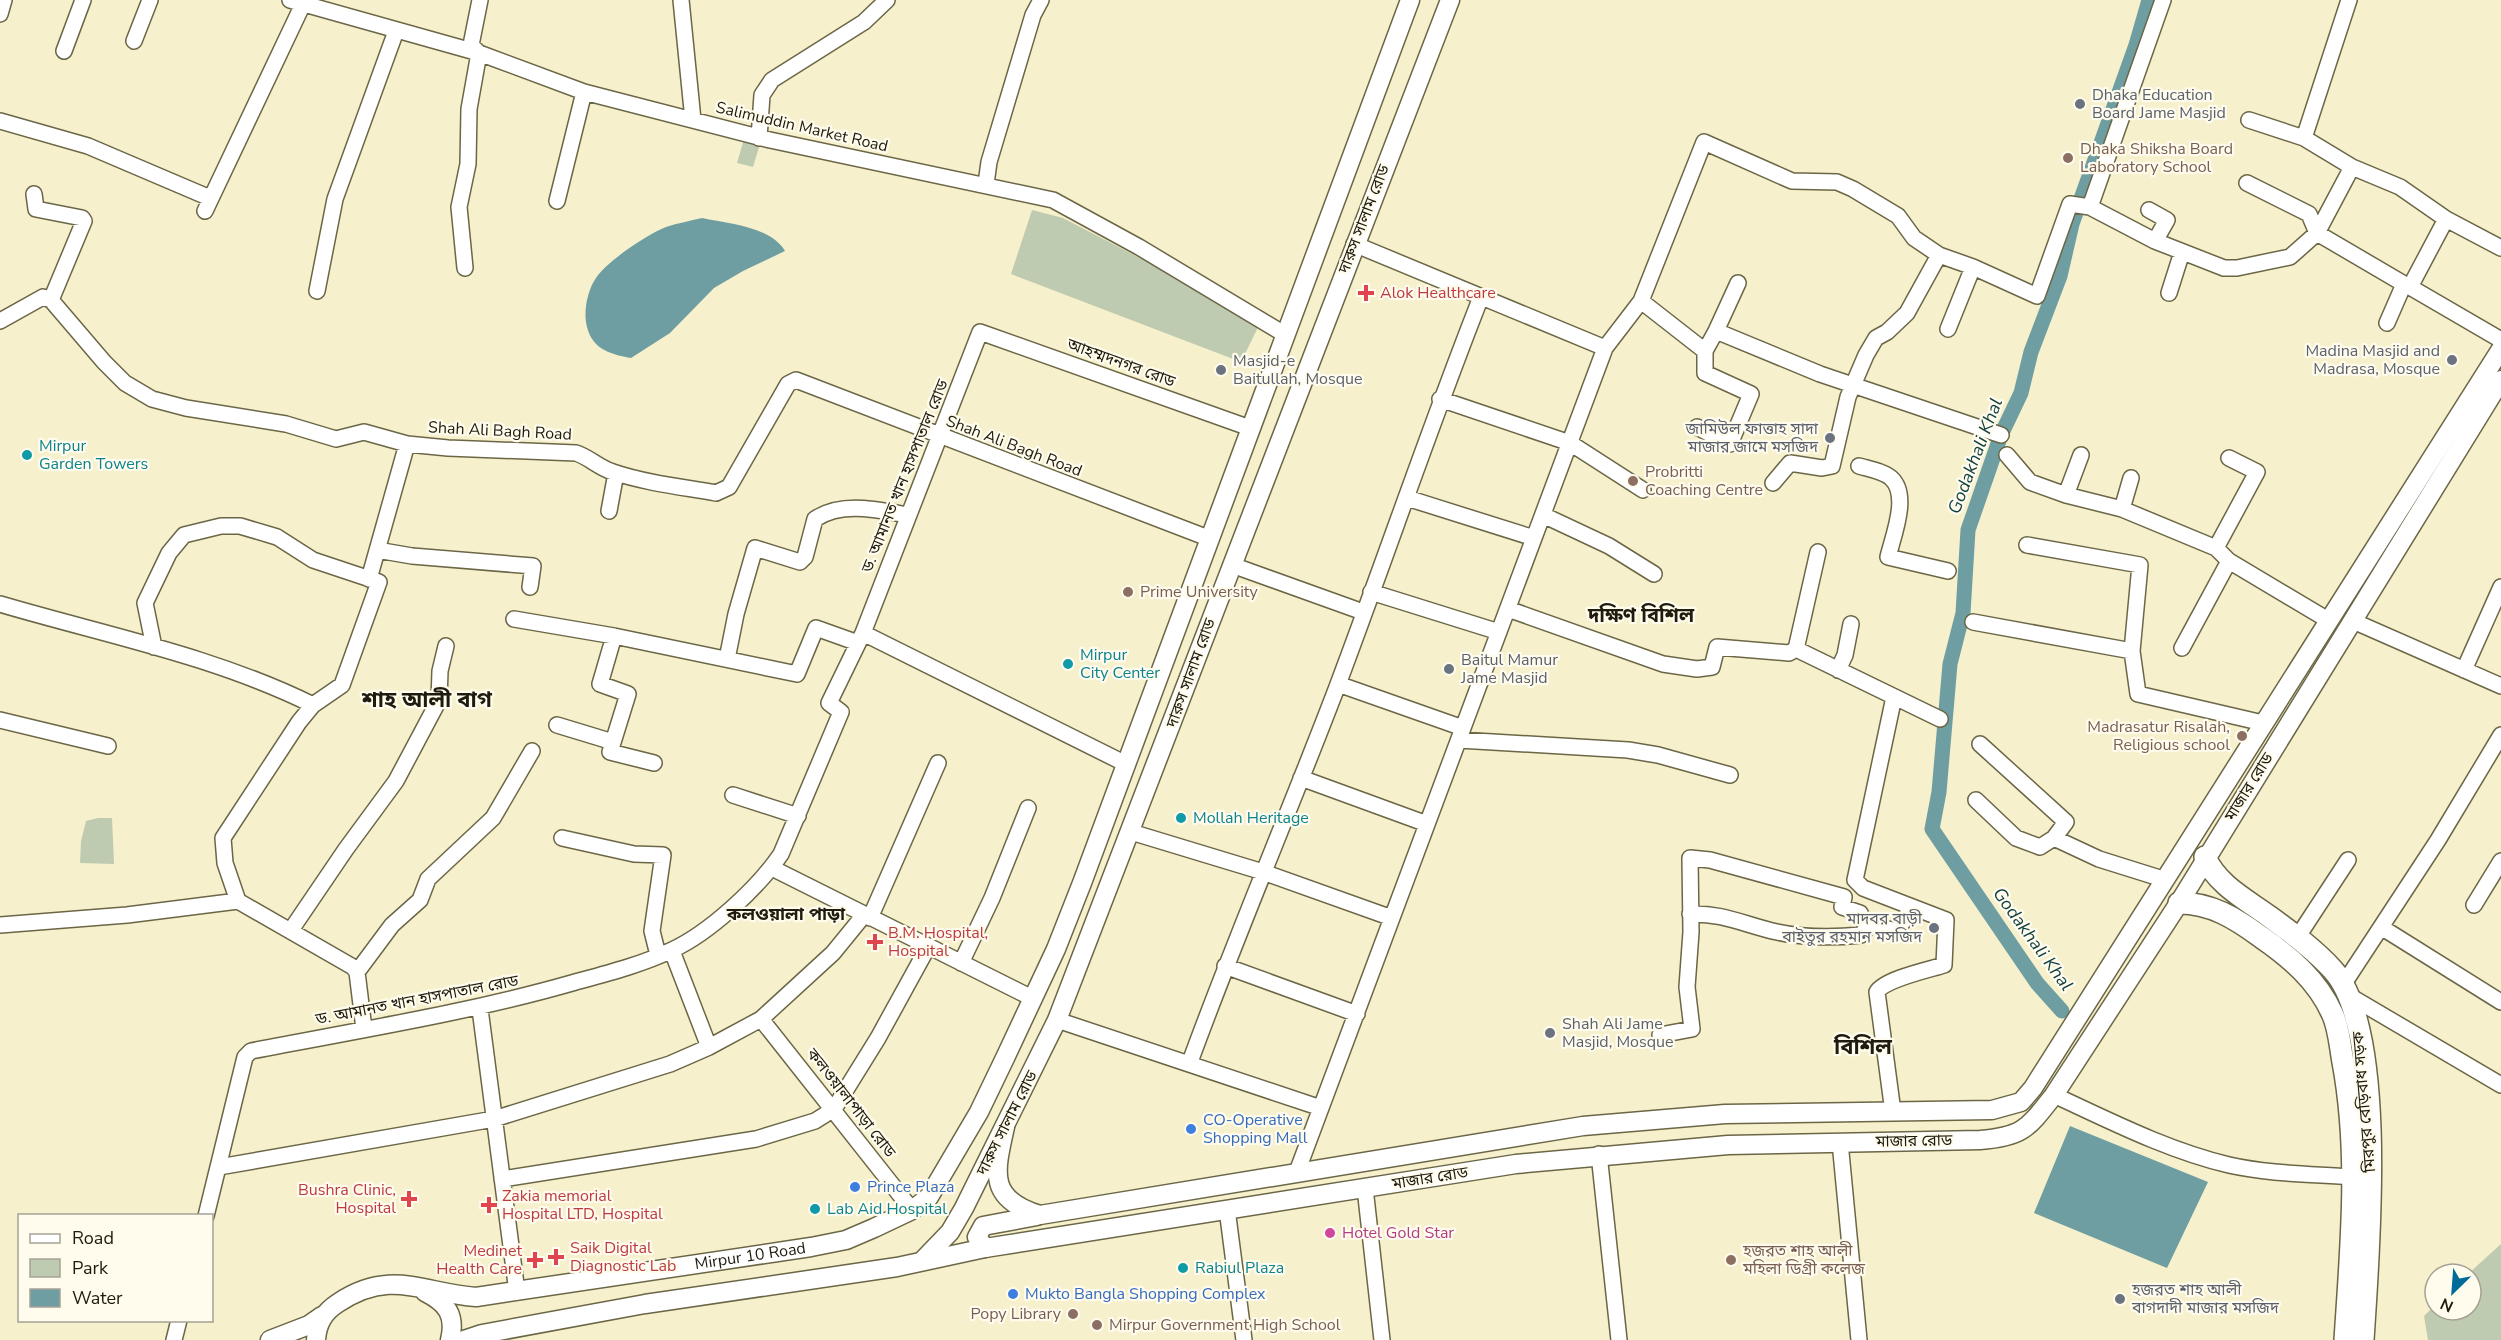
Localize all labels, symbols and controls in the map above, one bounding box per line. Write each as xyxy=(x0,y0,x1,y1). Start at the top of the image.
place label: Dhaka Education Board Jame Masjid xyxy=(2092,84,2226,124)
street label: Salimuddin Market Road xyxy=(714,96,890,158)
marker: Dhaka Education Board Jame Masjid xyxy=(2073,97,2087,111)
place label: Dhaka Shiksha Board Laboratory School xyxy=(2080,138,2233,178)
marker: Dhaka Shiksha Board Laboratory School xyxy=(2061,151,2075,165)
street label: দারুস সালাম রোড xyxy=(1333,161,1395,277)
place label: Alok Healthcare xyxy=(1380,282,1496,304)
marker: Alok Healthcare xyxy=(1357,284,1375,302)
street label: আহম্মদনগর রোড xyxy=(1063,333,1179,393)
place label: Madina Masjid and Madrasa, Mosque xyxy=(2305,340,2440,380)
place label: Masjid-e Baitullah, Mosque xyxy=(1233,350,1362,390)
marker: Madina Masjid and Madrasa, Mosque xyxy=(2445,353,2459,367)
marker: Masjid-e Baitullah, Mosque xyxy=(1214,363,1228,377)
street label: ড. আমানত খান হাসপাতাল রোড xyxy=(856,376,954,577)
water label: Godakhali Khal xyxy=(1942,395,2008,517)
street label: Shah Ali Bagh Road xyxy=(943,410,1085,482)
street label: Shah Ali Bagh Road xyxy=(428,416,572,446)
place label: জামিউল ফাত্তাহ সাদা মাজার জামে মসজিদ xyxy=(1685,418,1819,458)
marker: জামিউল ফাত্তাহ সাদা মাজার জামে মসজিদ xyxy=(1823,431,1837,445)
place label: Mirpur Garden Towers xyxy=(39,435,148,475)
marker: Mirpur Garden Towers xyxy=(20,448,34,462)
place label: Probritti Coaching Centre xyxy=(1645,461,1763,501)
marker: Probritti Coaching Centre xyxy=(1626,474,1640,488)
place label: Prime University xyxy=(1140,581,1259,603)
marker: Prime University xyxy=(1121,585,1135,599)
district label: দক্ষিণ বিশিল xyxy=(1587,602,1695,629)
street label: দারুস সালাম রোড xyxy=(1161,615,1221,732)
place label: Mirpur City Center xyxy=(1080,644,1160,684)
place label: Baitul Mamur Jame Masjid xyxy=(1460,649,1558,689)
marker: Mirpur City Center xyxy=(1061,657,1075,671)
marker: Baitul Mamur Jame Masjid xyxy=(1442,662,1456,676)
district label: শাহ আলী বাগ xyxy=(361,685,493,715)
place label: Madrasatur Risalah, Religious school xyxy=(2087,716,2230,756)
marker: Madrasatur Risalah, Religious school xyxy=(2235,729,2249,743)
street label: মাজার রোড xyxy=(2219,748,2279,826)
place label: Mollah Heritage xyxy=(1193,807,1309,829)
marker: Mollah Heritage xyxy=(1174,811,1188,825)
water label: Godakhali Khal xyxy=(1987,882,2079,996)
district label: কলওয়ালা পাড়া xyxy=(726,902,846,926)
place label: মাদবর বাড়ী বাইতুর রহমান মসজিদ xyxy=(1781,908,1923,948)
marker: মাদবর বাড়ী বাইতুর রহমান মসজিদ xyxy=(1927,921,1941,935)
place label: B.M. Hospital, Hospital xyxy=(888,922,988,962)
marker: B.M. Hospital, Hospital xyxy=(866,933,884,951)
street label: ড. আমানত খান হাসপাতাল রোড xyxy=(313,969,521,1031)
place label: Shah Ali Jame Masjid, Mosque xyxy=(1562,1013,1674,1053)
marker: Shah Ali Jame Masjid, Mosque xyxy=(1543,1026,1557,1040)
street label: মিরপুর বেড়িবাধ সড়ক xyxy=(2347,1030,2381,1174)
district label: বিশিল xyxy=(1833,1032,1892,1062)
street label: কলওয়ালাপাড়া রোড xyxy=(801,1043,901,1163)
street label: দারুস সালাম রোড xyxy=(971,1066,1043,1180)
place label: CO-Operative Shopping Mall xyxy=(1203,1109,1308,1149)
marker: CO-Operative Shopping Mall xyxy=(1184,1122,1198,1136)
street label: মাজার রোড xyxy=(1874,1129,1953,1153)
street label: মাজার রোড xyxy=(1389,1161,1470,1195)
place label: Prince Plaza xyxy=(867,1176,955,1198)
place label: Bushra Clinic, Hospital xyxy=(298,1179,396,1219)
marker: Prince Plaza xyxy=(848,1180,862,1194)
place label: Zakia memorial Hospital LTD, Hospital xyxy=(502,1185,663,1225)
marker: Bushra Clinic, Hospital xyxy=(400,1190,418,1208)
marker: Zakia memorial Hospital LTD, Hospital xyxy=(480,1196,498,1214)
place label: Lab Aid Hospital xyxy=(827,1198,947,1220)
marker: Lab Aid Hospital xyxy=(808,1202,822,1216)
legend xyxy=(18,1214,213,1322)
place label: Hotel Gold Star xyxy=(1342,1222,1454,1244)
text: Road xyxy=(72,1226,114,1250)
marker: Hotel Gold Star xyxy=(1323,1226,1337,1240)
place label: Saik Digital Diagnostic Lab xyxy=(570,1237,676,1277)
street label: Mirpur 10 Road xyxy=(693,1237,807,1275)
place label: Medinet Health Care xyxy=(436,1240,522,1280)
place label: হজরত শাহ আলী মহিলা ডিগ্রী কলেজ xyxy=(1742,1240,1865,1280)
marker: Saik Digital Diagnostic Lab xyxy=(547,1248,565,1266)
marker: Medinet Health Care xyxy=(526,1251,544,1269)
marker: হজরত শাহ আলী মহিলা ডিগ্রী কলেজ xyxy=(1724,1253,1738,1267)
text: Park xyxy=(72,1256,109,1280)
place label: Rabiul Plaza xyxy=(1195,1257,1284,1279)
marker: Rabiul Plaza xyxy=(1176,1261,1190,1275)
north arrow xyxy=(2423,1262,2483,1322)
place label: হজরত শাহ আলী বাগদাদী মাজার মসজিদ xyxy=(2131,1279,2280,1319)
place label: Mukto Bangla Shopping Complex xyxy=(1025,1283,1266,1305)
text: Water xyxy=(72,1286,123,1310)
marker: Mukto Bangla Shopping Complex xyxy=(1006,1287,1020,1301)
marker: হজরত শাহ আলী বাগদাদী মাজার মসজিদ xyxy=(2113,1292,2127,1306)
text: N xyxy=(2437,1292,2457,1317)
place label: Popy Library xyxy=(970,1303,1062,1325)
marker: Popy Library xyxy=(1066,1307,1080,1321)
place label: Mirpur Government High School xyxy=(1109,1314,1341,1336)
marker: Mirpur Government High School xyxy=(1090,1318,1104,1332)

